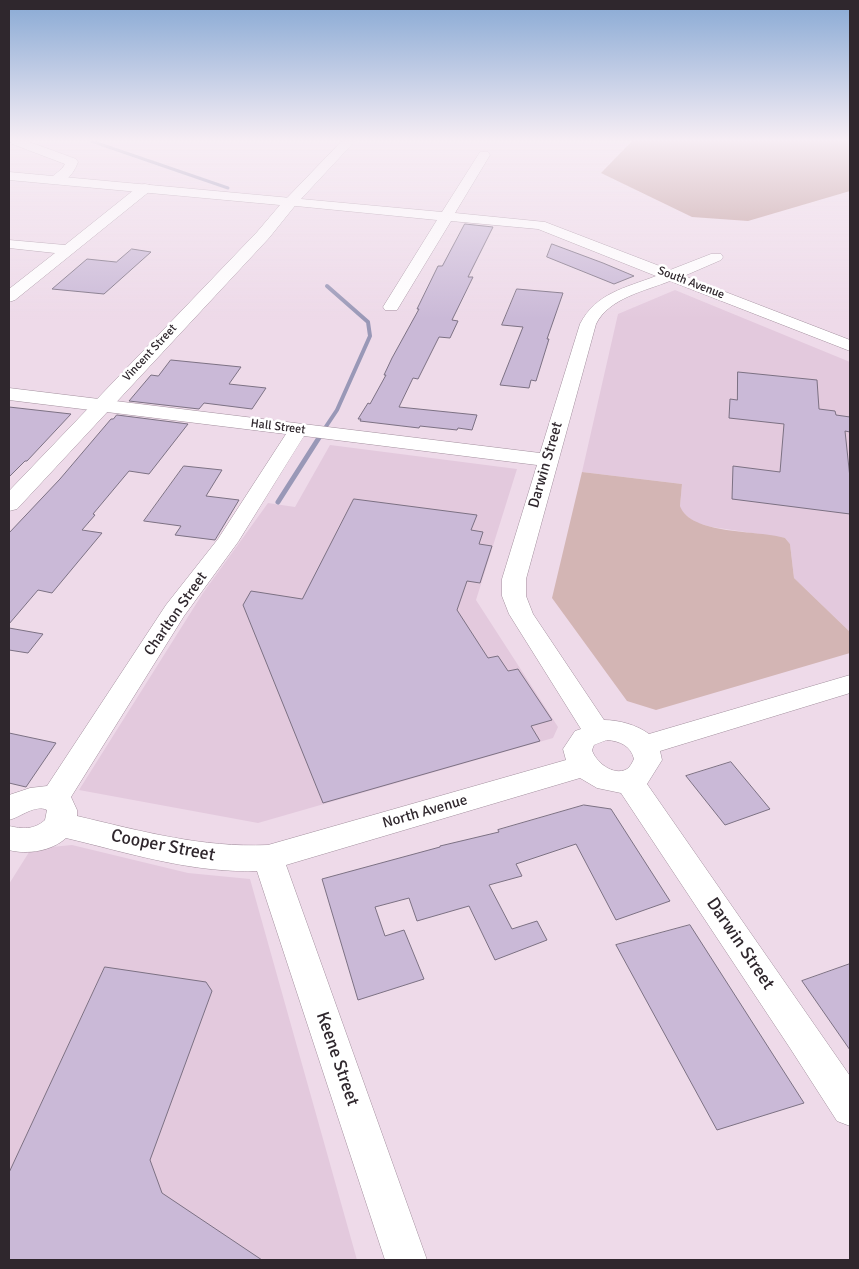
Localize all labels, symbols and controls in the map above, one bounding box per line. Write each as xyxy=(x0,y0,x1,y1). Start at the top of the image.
street label: South Avenue xyxy=(656,264,726,302)
street label: Vincent Street xyxy=(120,321,180,385)
street label: Hall Street xyxy=(250,417,306,437)
street label: Darwin Street xyxy=(525,420,567,510)
street label: Charlton Street xyxy=(141,569,211,659)
street label: North Avenue xyxy=(380,791,470,833)
street label: Cooper Street xyxy=(109,825,217,867)
street label: Darwin Street xyxy=(701,894,779,994)
street label: Keene Street xyxy=(311,1009,363,1109)

